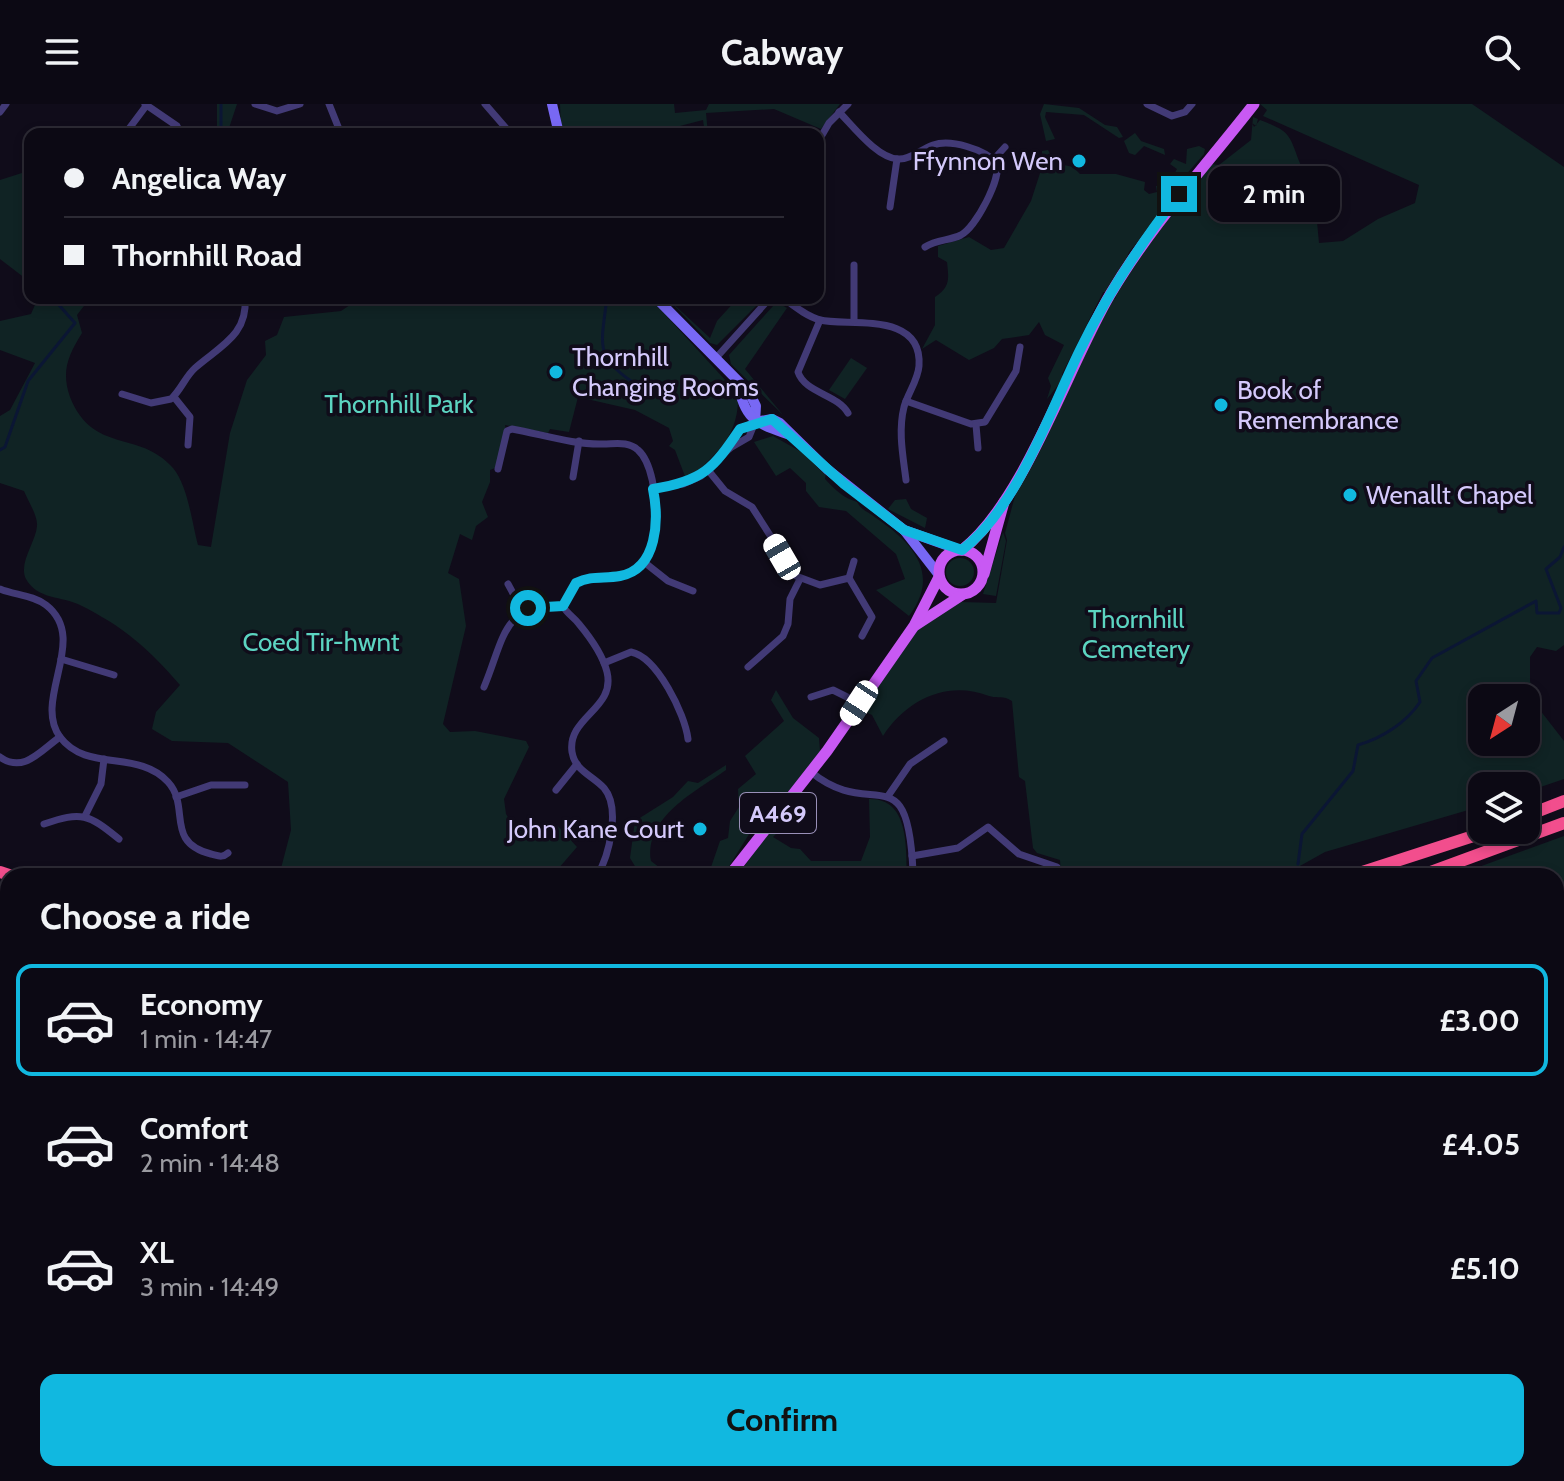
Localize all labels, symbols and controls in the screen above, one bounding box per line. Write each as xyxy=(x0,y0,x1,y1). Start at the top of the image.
icon: menu xyxy=(40,30,84,74)
text: Cabway xyxy=(721,30,843,74)
icon: search xyxy=(1480,30,1524,74)
place label: Ffynnon Wen xyxy=(913,145,1063,177)
marker: Ffynnon Wen xyxy=(1070,152,1088,170)
text: Angelica Way xyxy=(112,160,286,197)
callout: 2 min xyxy=(1207,166,1339,222)
route end xyxy=(1161,176,1197,212)
text: 2 min xyxy=(1243,178,1305,210)
text: Thornhill Road xyxy=(112,237,302,274)
place label: Thornhill Changing Rooms xyxy=(572,341,759,403)
marker: Thornhill Changing Rooms xyxy=(547,363,565,381)
place label: Book of Remembrance xyxy=(1237,374,1399,436)
park label: Thornhill Park xyxy=(324,388,474,420)
marker: Book of Remembrance xyxy=(1212,396,1230,414)
place label: Wenallt Chapel xyxy=(1366,479,1533,511)
marker: Wenallt Chapel xyxy=(1341,486,1359,504)
car xyxy=(760,530,804,584)
route start xyxy=(510,590,546,626)
park label: Thornhill Cemetery xyxy=(1082,603,1190,665)
park label: Coed Tir-hwnt xyxy=(242,626,400,658)
car xyxy=(836,676,882,730)
north arrow xyxy=(1468,684,1540,756)
map controls xyxy=(1468,684,1540,844)
button: layers xyxy=(1468,772,1540,844)
road number: A469 xyxy=(740,793,816,833)
place label: John Kane Court xyxy=(507,813,684,845)
marker: John Kane Court xyxy=(691,820,709,838)
text: Choose a ride xyxy=(40,894,250,938)
icon: car xyxy=(44,984,116,1056)
text: Economy xyxy=(140,986,263,1023)
text: £3.00 xyxy=(1439,1002,1520,1039)
text: 1 min · 14:47 xyxy=(140,1023,272,1055)
icon: car xyxy=(44,1108,116,1180)
text: Comfort xyxy=(140,1110,248,1147)
text: £4.05 xyxy=(1442,1126,1520,1163)
text: 2 min · 14:48 xyxy=(140,1147,280,1179)
icon: car xyxy=(44,1232,116,1304)
text: XL xyxy=(140,1234,174,1271)
text: £5.10 xyxy=(1450,1250,1520,1287)
text: 3 min · 14:49 xyxy=(140,1271,279,1303)
button: Confirm xyxy=(40,1374,1524,1466)

